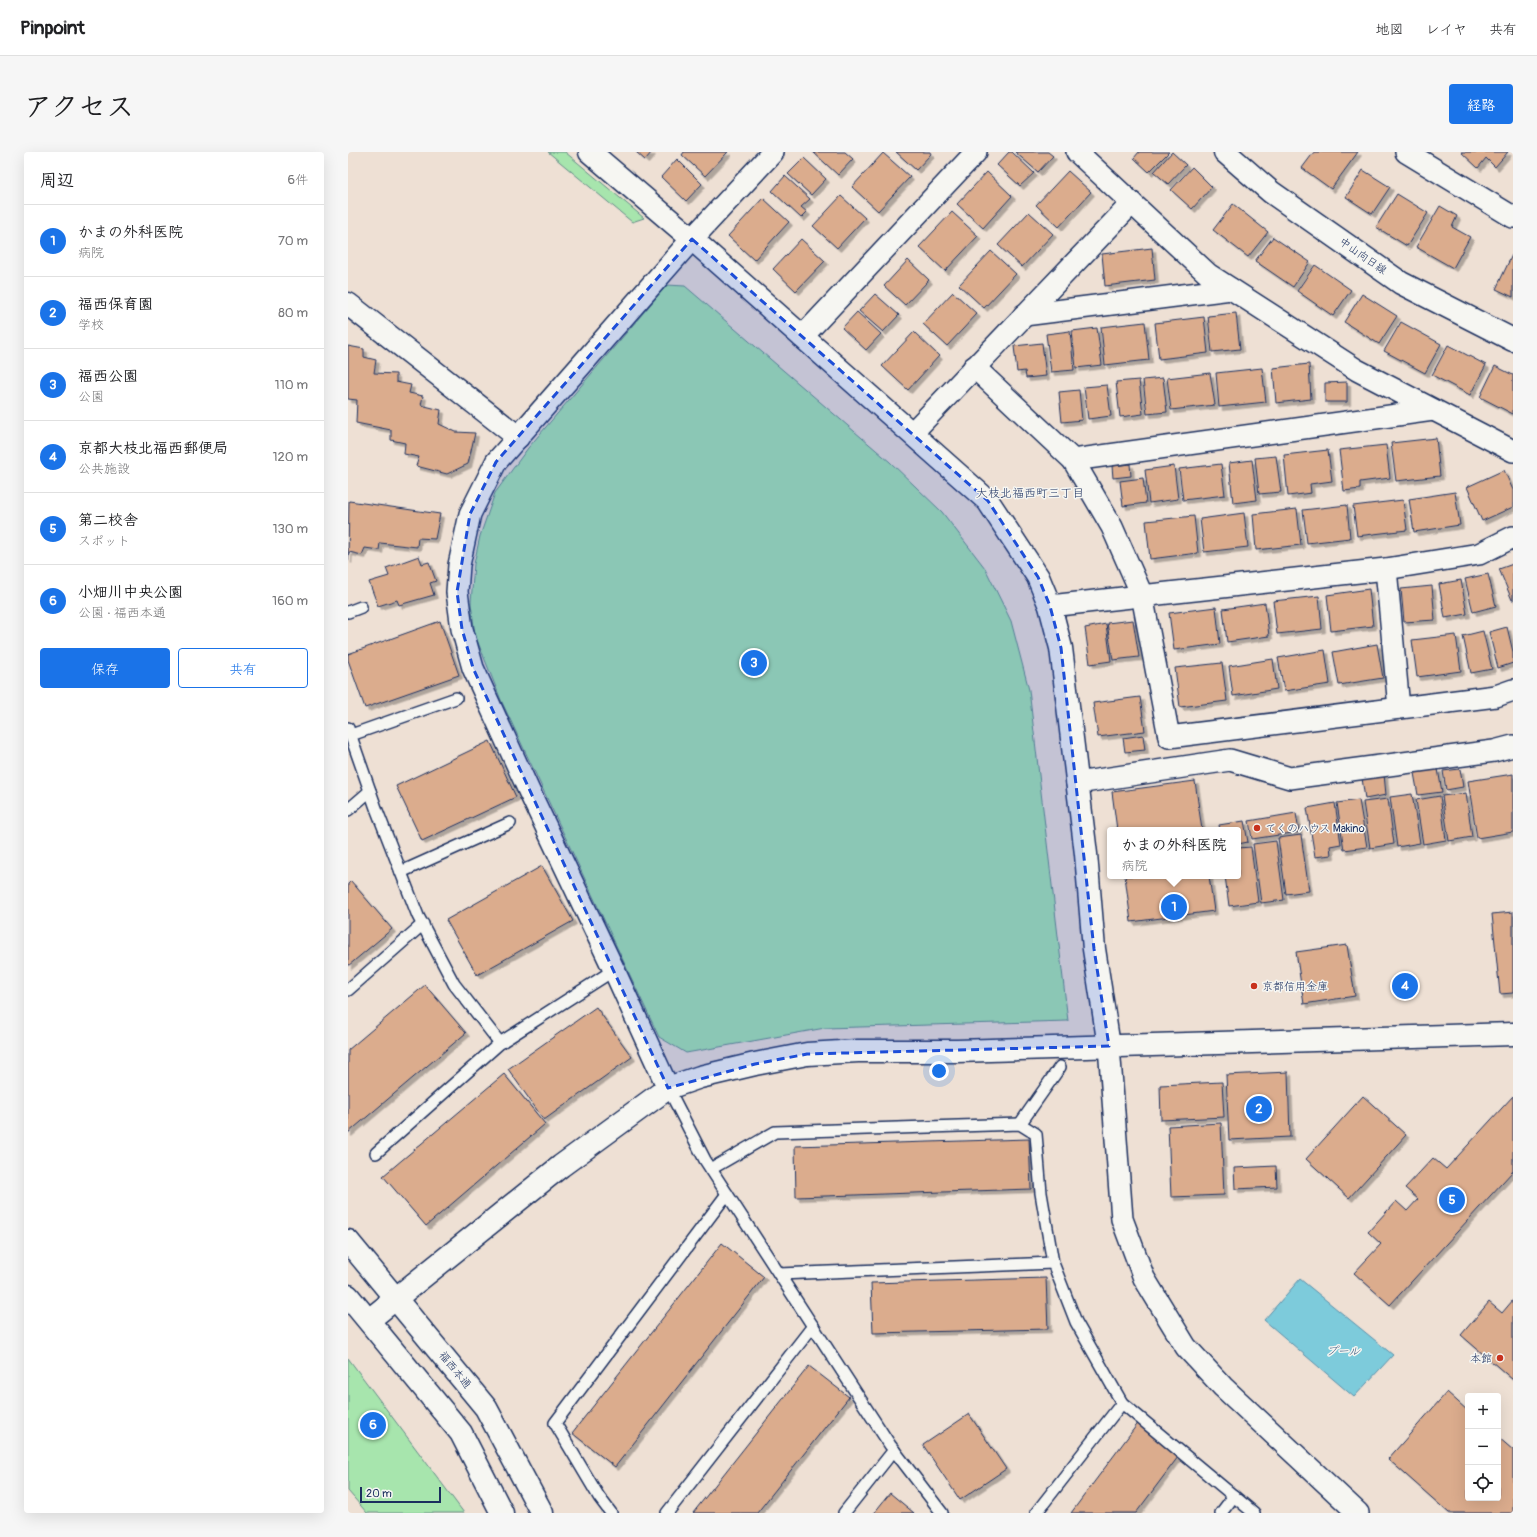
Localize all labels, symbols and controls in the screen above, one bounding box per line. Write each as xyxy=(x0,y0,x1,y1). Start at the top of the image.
text: Pinpoint xyxy=(20,16,85,40)
text: 地図 xyxy=(1376,21,1404,38)
text: レイヤ xyxy=(1426,21,1467,38)
text: 共有 xyxy=(1489,21,1517,38)
button: 経路 xyxy=(1449,84,1513,124)
text: アクセス xyxy=(24,90,134,125)
text: 周辺 xyxy=(40,170,74,191)
text: 6件 xyxy=(287,172,308,188)
text: かまの外科医院 xyxy=(78,223,183,242)
text: 1 xyxy=(50,233,56,249)
text: 70 m xyxy=(278,233,308,249)
street label: 中山向日線 xyxy=(1337,235,1389,277)
text: 病院 xyxy=(78,245,104,261)
text: 福西保育園 xyxy=(78,295,153,314)
text: 2 xyxy=(49,305,57,321)
text: 80 m xyxy=(278,305,308,321)
text: 学校 xyxy=(78,317,104,333)
text: 福西公園 xyxy=(78,367,138,386)
text: 3 xyxy=(49,377,57,393)
text: 110 m xyxy=(275,377,308,393)
text: 公園 xyxy=(78,389,104,405)
text: 京都大枝北福西郵便局 xyxy=(78,439,228,458)
text: 4 xyxy=(49,449,57,465)
text: 120 m xyxy=(272,449,308,465)
text: 公共施設 xyxy=(78,461,130,477)
district label: 大枝北福西町三丁目 xyxy=(976,486,1084,501)
text: 第二校舎 xyxy=(78,511,138,530)
text: 5 xyxy=(49,521,57,537)
text: 130 m xyxy=(272,521,308,537)
text: スポット xyxy=(78,533,130,549)
text: 小畑川中央公園 xyxy=(78,583,183,602)
text: 6 xyxy=(49,593,57,609)
text: 160 m xyxy=(272,593,308,609)
text: 公園 · 福西本通 xyxy=(78,605,166,621)
button: 保存 xyxy=(40,648,170,688)
button: 共有 xyxy=(178,648,308,688)
pin: 3 xyxy=(741,648,767,678)
place label: てくのハウス Makino xyxy=(1265,822,1365,835)
marker: てくのハウス Makino xyxy=(1252,823,1262,833)
popup xyxy=(1107,827,1241,879)
text: かまの外科医院 xyxy=(1121,836,1227,855)
text: 病院 xyxy=(1121,858,1148,874)
pin: 1 xyxy=(1161,892,1187,922)
pin: 4 xyxy=(1392,971,1418,1001)
place label: 京都信用金庫 xyxy=(1262,980,1328,993)
marker: 京都信用金庫 xyxy=(1249,981,1259,991)
your location xyxy=(929,1061,949,1081)
pin: 2 xyxy=(1246,1094,1272,1124)
pin: 5 xyxy=(1439,1185,1465,1215)
water label: プール xyxy=(1326,1344,1361,1359)
street label: 福西本通 xyxy=(436,1349,474,1391)
place label: 本館 xyxy=(1470,1352,1492,1365)
marker: 本館 xyxy=(1495,1353,1505,1363)
map controls xyxy=(1465,1393,1501,1501)
button: + xyxy=(1465,1393,1501,1429)
pin: 6 xyxy=(360,1410,386,1440)
button: − xyxy=(1465,1429,1501,1465)
button: locate xyxy=(1465,1465,1501,1501)
scale bar xyxy=(360,1485,441,1504)
text: 20 m xyxy=(366,1487,392,1500)

